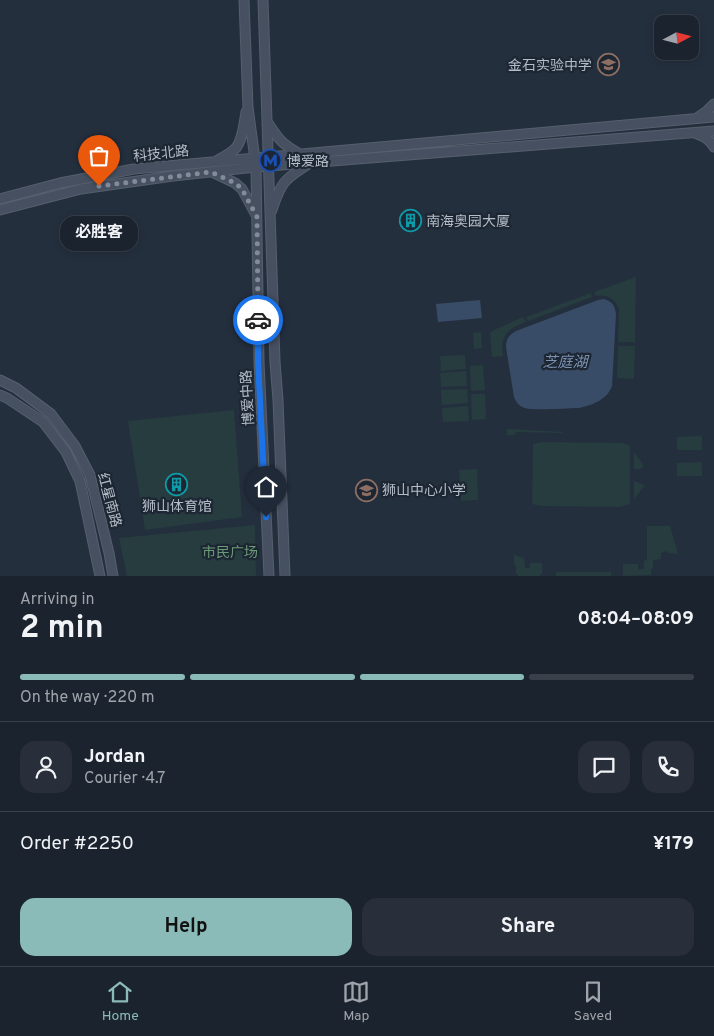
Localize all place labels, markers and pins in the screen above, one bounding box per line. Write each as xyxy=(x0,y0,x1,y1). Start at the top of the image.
school or university icon: 金石实验中学 xyxy=(596,53,620,77)
place label: 金石实验中学 xyxy=(508,58,592,75)
pin xyxy=(78,135,120,186)
metro station icon: 博爱路 xyxy=(259,149,283,173)
place label: 博爱路 xyxy=(287,153,329,171)
building icon: 南海奥园大厦 xyxy=(398,209,422,233)
place label: 南海奥园大厦 xyxy=(426,213,510,231)
callout: 必胜客 xyxy=(60,216,138,251)
pin xyxy=(245,466,287,517)
building icon: 狮山体育馆 xyxy=(165,472,189,496)
school or university icon: 狮山中心小学 xyxy=(354,478,378,502)
place label: 狮山中心小学 xyxy=(382,483,466,500)
place label: 狮山体育馆 xyxy=(142,499,212,516)

